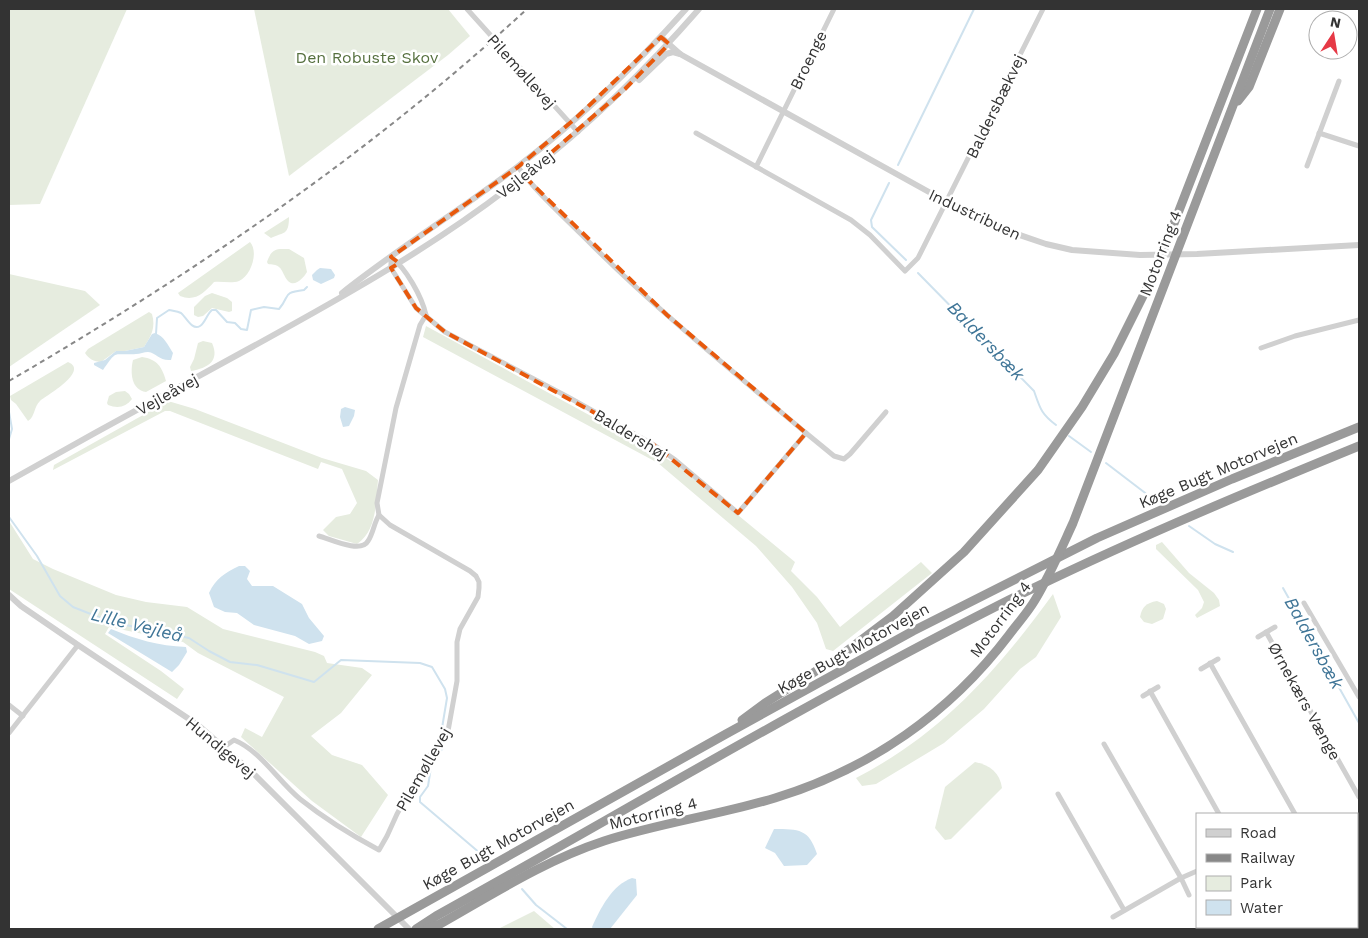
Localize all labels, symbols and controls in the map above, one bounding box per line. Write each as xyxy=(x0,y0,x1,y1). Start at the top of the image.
north arrow xyxy=(1308,10,1358,60)
text: N xyxy=(1329,13,1342,31)
street label: Broenge xyxy=(786,28,831,93)
street label: Pilemøllevej xyxy=(483,30,560,112)
park label: Den Robuste Skov xyxy=(296,48,439,67)
street label: Baldersbækvej xyxy=(962,51,1029,161)
street label: Vejleåvej xyxy=(493,146,558,203)
street label: Industribuen xyxy=(926,185,1024,244)
street label: Motorring 4 xyxy=(1135,207,1186,299)
water label: Baldersbæk xyxy=(943,297,1030,385)
street label: Vejleåvej xyxy=(133,370,202,419)
street label: Baldershøj xyxy=(591,405,671,464)
street label: Køge Bugt Motorvejen xyxy=(1136,428,1300,512)
street label: Motorring 4 xyxy=(966,577,1035,661)
water label: Baldersbæk xyxy=(1281,593,1349,693)
street label: Køge Bugt Motorvejen xyxy=(774,599,932,698)
water label: Lille Vejleå xyxy=(89,603,185,646)
street label: Ørnekærs Vænge xyxy=(1264,639,1345,763)
street label: Hundigevej xyxy=(182,713,259,782)
street label: Pilemøllevej xyxy=(392,724,455,815)
street label: Motorring 4 xyxy=(607,793,699,834)
street label: Køge Bugt Motorvejen xyxy=(419,795,577,894)
legend xyxy=(1196,813,1358,928)
text: Road xyxy=(1240,824,1277,842)
text: Railway xyxy=(1240,849,1295,867)
text: Park xyxy=(1240,874,1273,892)
text: Water xyxy=(1240,899,1283,917)

